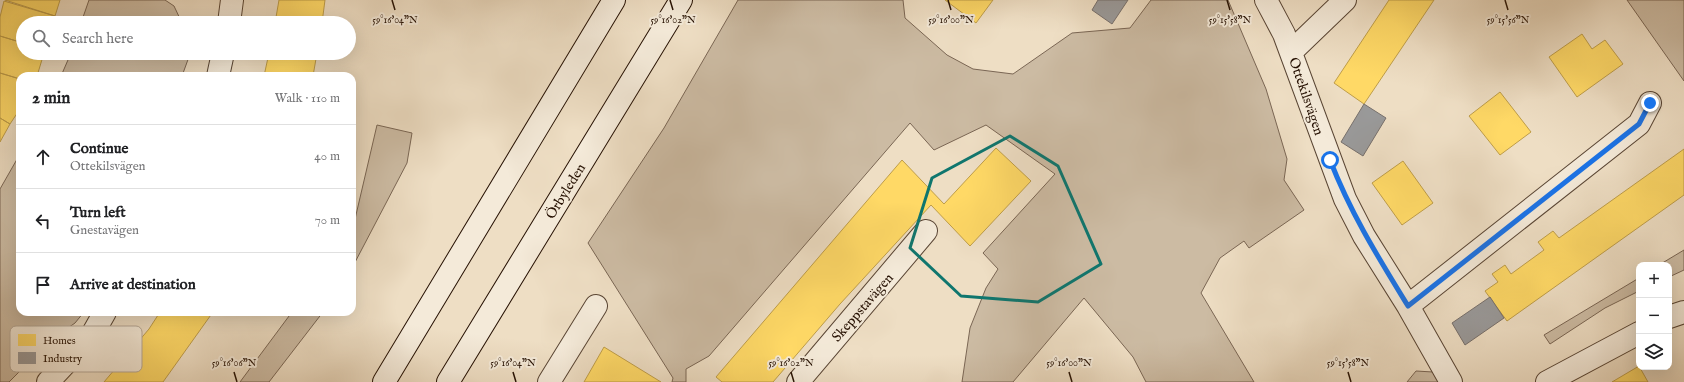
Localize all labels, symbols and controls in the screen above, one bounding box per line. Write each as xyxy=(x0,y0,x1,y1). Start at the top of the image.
text: 59°16'04"N xyxy=(372,14,418,27)
text: 59°16'02"N xyxy=(650,14,696,27)
text: 59°16'00"N xyxy=(928,14,974,27)
text: 59°15'58"N xyxy=(1209,14,1252,27)
text: 59°15'56"N xyxy=(1487,14,1530,27)
search box xyxy=(16,16,356,60)
icon: search xyxy=(30,27,52,49)
text: Search here xyxy=(62,29,133,48)
street label: Ottekilsvägen xyxy=(1284,55,1328,138)
text: 2 min xyxy=(32,88,70,109)
text: Walk · 110 m xyxy=(275,90,340,107)
route end xyxy=(1641,94,1659,112)
text: Continue xyxy=(70,139,128,158)
icon: ahead xyxy=(32,146,54,168)
text: 40 m xyxy=(314,148,340,165)
route start xyxy=(1321,151,1339,169)
text: Ottekilsvägen xyxy=(70,158,146,175)
street label: Örbyleden xyxy=(541,159,590,223)
text: Turn left xyxy=(70,203,126,222)
icon: left xyxy=(32,210,54,232)
text: 70 m xyxy=(315,212,340,229)
text: Gnestavägen xyxy=(70,222,139,239)
map controls xyxy=(1636,262,1672,370)
button: + xyxy=(1636,262,1672,298)
street label: Skeppstavägen xyxy=(828,269,898,346)
icon: arrive xyxy=(32,274,54,296)
text: Arrive at destination xyxy=(70,275,196,294)
button: − xyxy=(1636,298,1672,334)
legend xyxy=(10,326,142,372)
text: Homes xyxy=(43,334,76,348)
button: layers xyxy=(1636,334,1672,370)
text: Industry xyxy=(43,352,83,366)
text: 59°16'06"N xyxy=(212,357,257,370)
text: 59°16'04"N xyxy=(490,357,536,370)
text: 59°16'02"N xyxy=(768,357,814,370)
text: 59°16'00"N xyxy=(1046,357,1092,370)
text: 59°15'58"N xyxy=(1327,357,1370,370)

